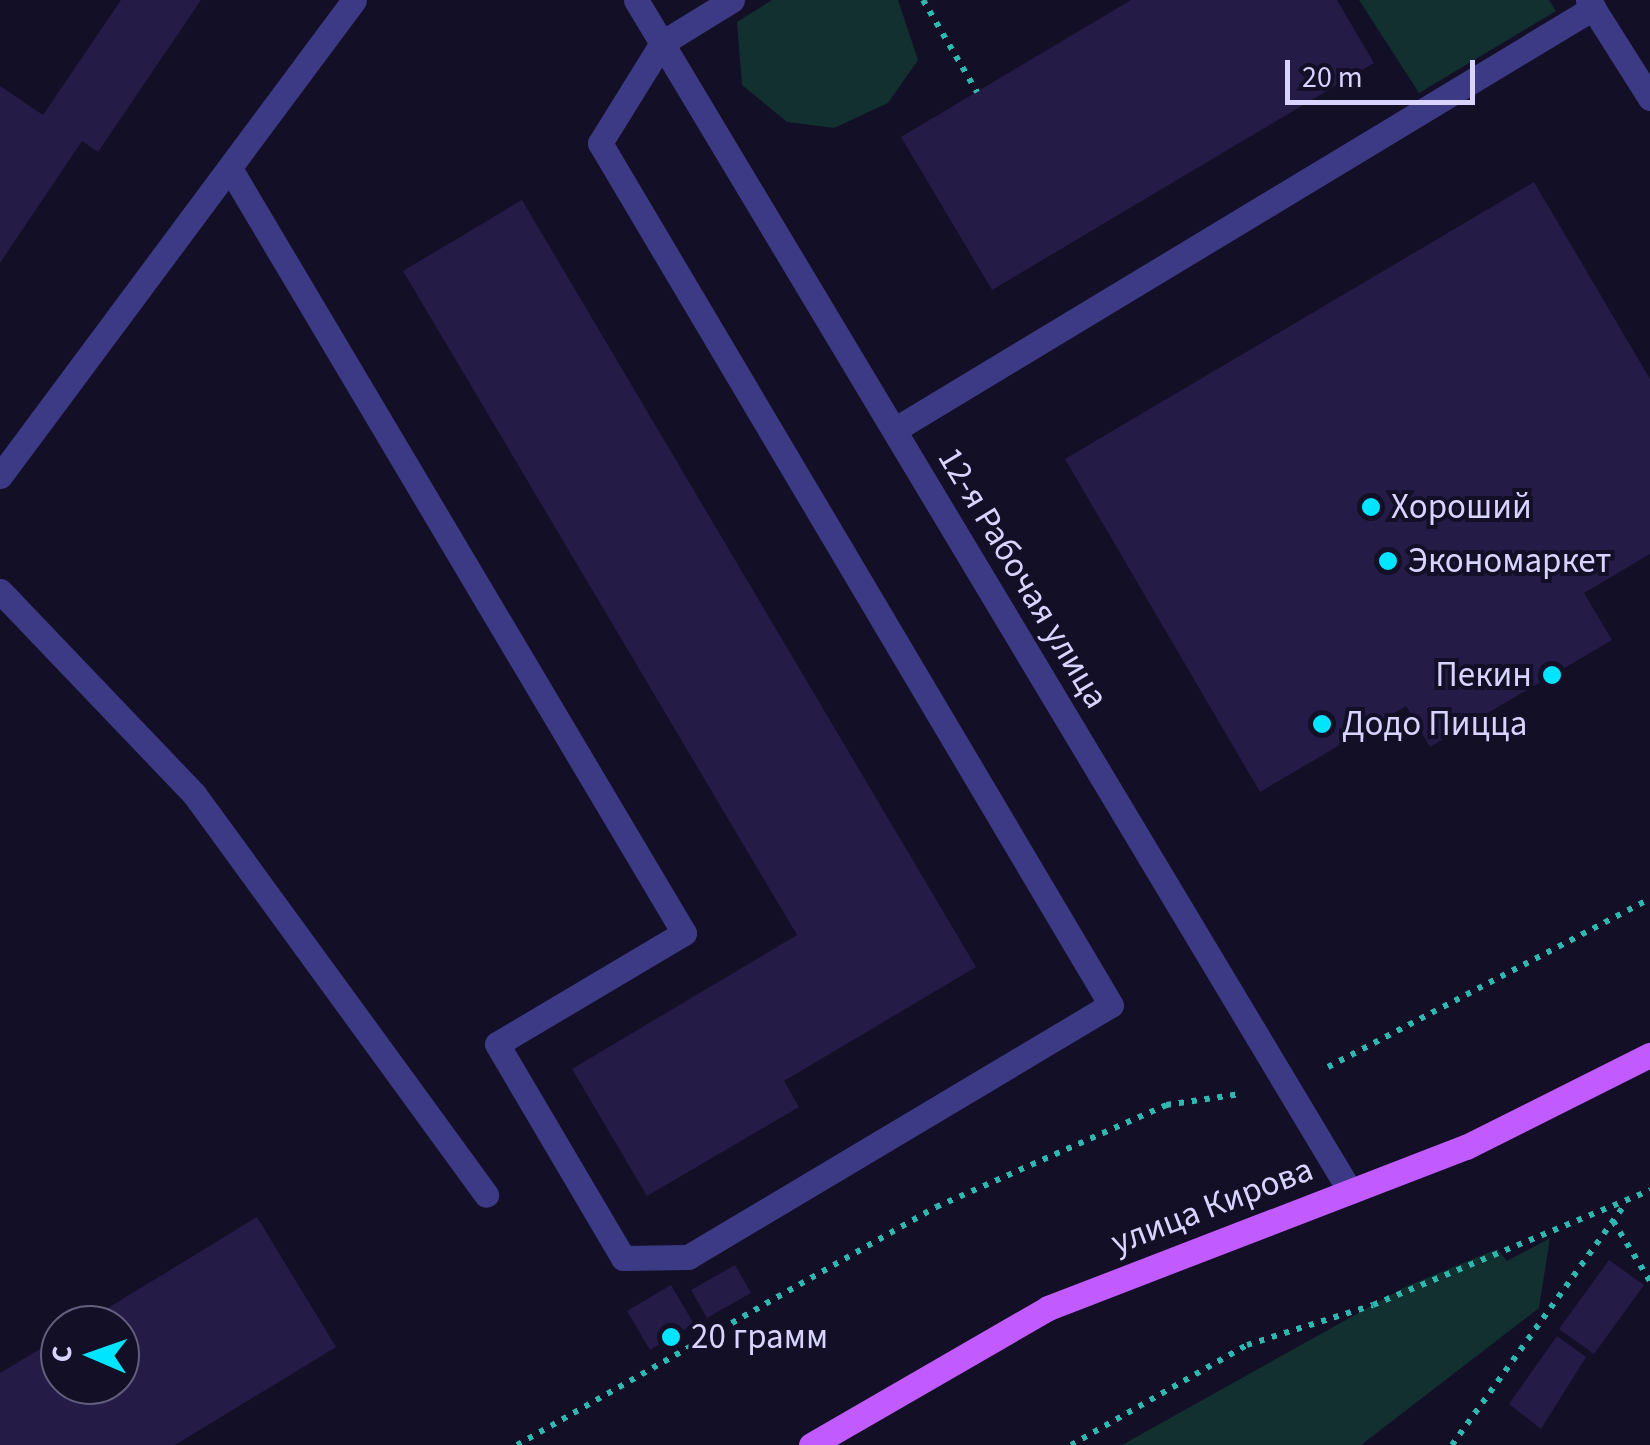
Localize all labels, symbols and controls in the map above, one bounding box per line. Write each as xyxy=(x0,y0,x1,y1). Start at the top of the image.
scale bar xyxy=(1290,40,1480,102)
text: 20 m xyxy=(1302,56,1363,99)
street label: 12-я Рабочая улица xyxy=(929,440,1117,716)
place label: Хороший xyxy=(1391,486,1532,528)
marker: Хороший xyxy=(1360,496,1382,518)
place label: Экономаркет xyxy=(1408,540,1611,582)
marker: Экономаркет xyxy=(1377,550,1399,572)
place label: Пекин xyxy=(1435,654,1532,696)
marker: Пекин xyxy=(1541,664,1563,686)
place label: Додо Пицца xyxy=(1342,703,1527,745)
marker: Додо Пицца xyxy=(1311,713,1333,735)
street label: улица Кирова xyxy=(1105,1148,1319,1264)
north arrow xyxy=(40,1305,140,1405)
place label: 20 грамм xyxy=(691,1316,828,1358)
marker: 20 грамм xyxy=(660,1326,682,1348)
text: С xyxy=(42,1345,82,1363)

